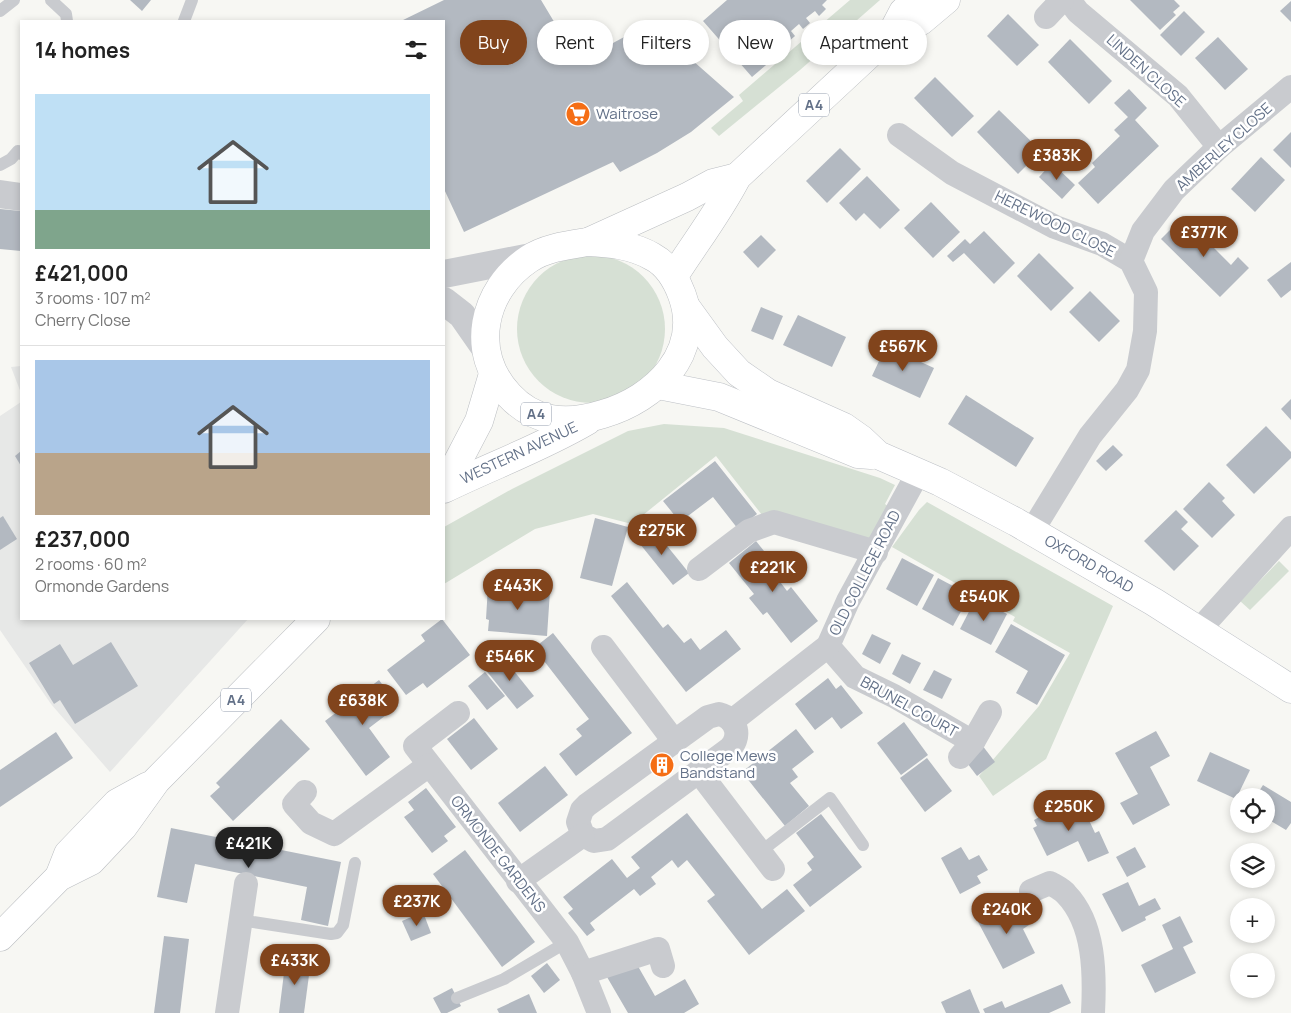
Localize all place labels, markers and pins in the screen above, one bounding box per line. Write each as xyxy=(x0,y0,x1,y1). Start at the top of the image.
supermarket icon: Waitrose xyxy=(565,101,591,127)
place label: Waitrose xyxy=(596,103,658,124)
pin: £383K xyxy=(1022,138,1092,181)
pin: £377K xyxy=(1169,216,1239,258)
pin: £567K xyxy=(868,330,938,372)
pin: £275K xyxy=(627,514,697,556)
pin: £221K xyxy=(738,550,808,593)
pin: £443K xyxy=(483,568,553,611)
pin: £540K xyxy=(949,580,1019,622)
pin: £546K xyxy=(475,640,545,682)
pin: £638K xyxy=(328,684,398,726)
place label: College Mews Bandstand xyxy=(680,745,776,783)
building icon: College Mews Bandstand xyxy=(649,752,675,778)
pin: £250K xyxy=(1034,790,1104,832)
pin: £421K xyxy=(214,826,284,869)
pin: £237K xyxy=(382,884,452,927)
pin: £240K xyxy=(972,892,1042,935)
pin: £433K xyxy=(260,944,330,986)

